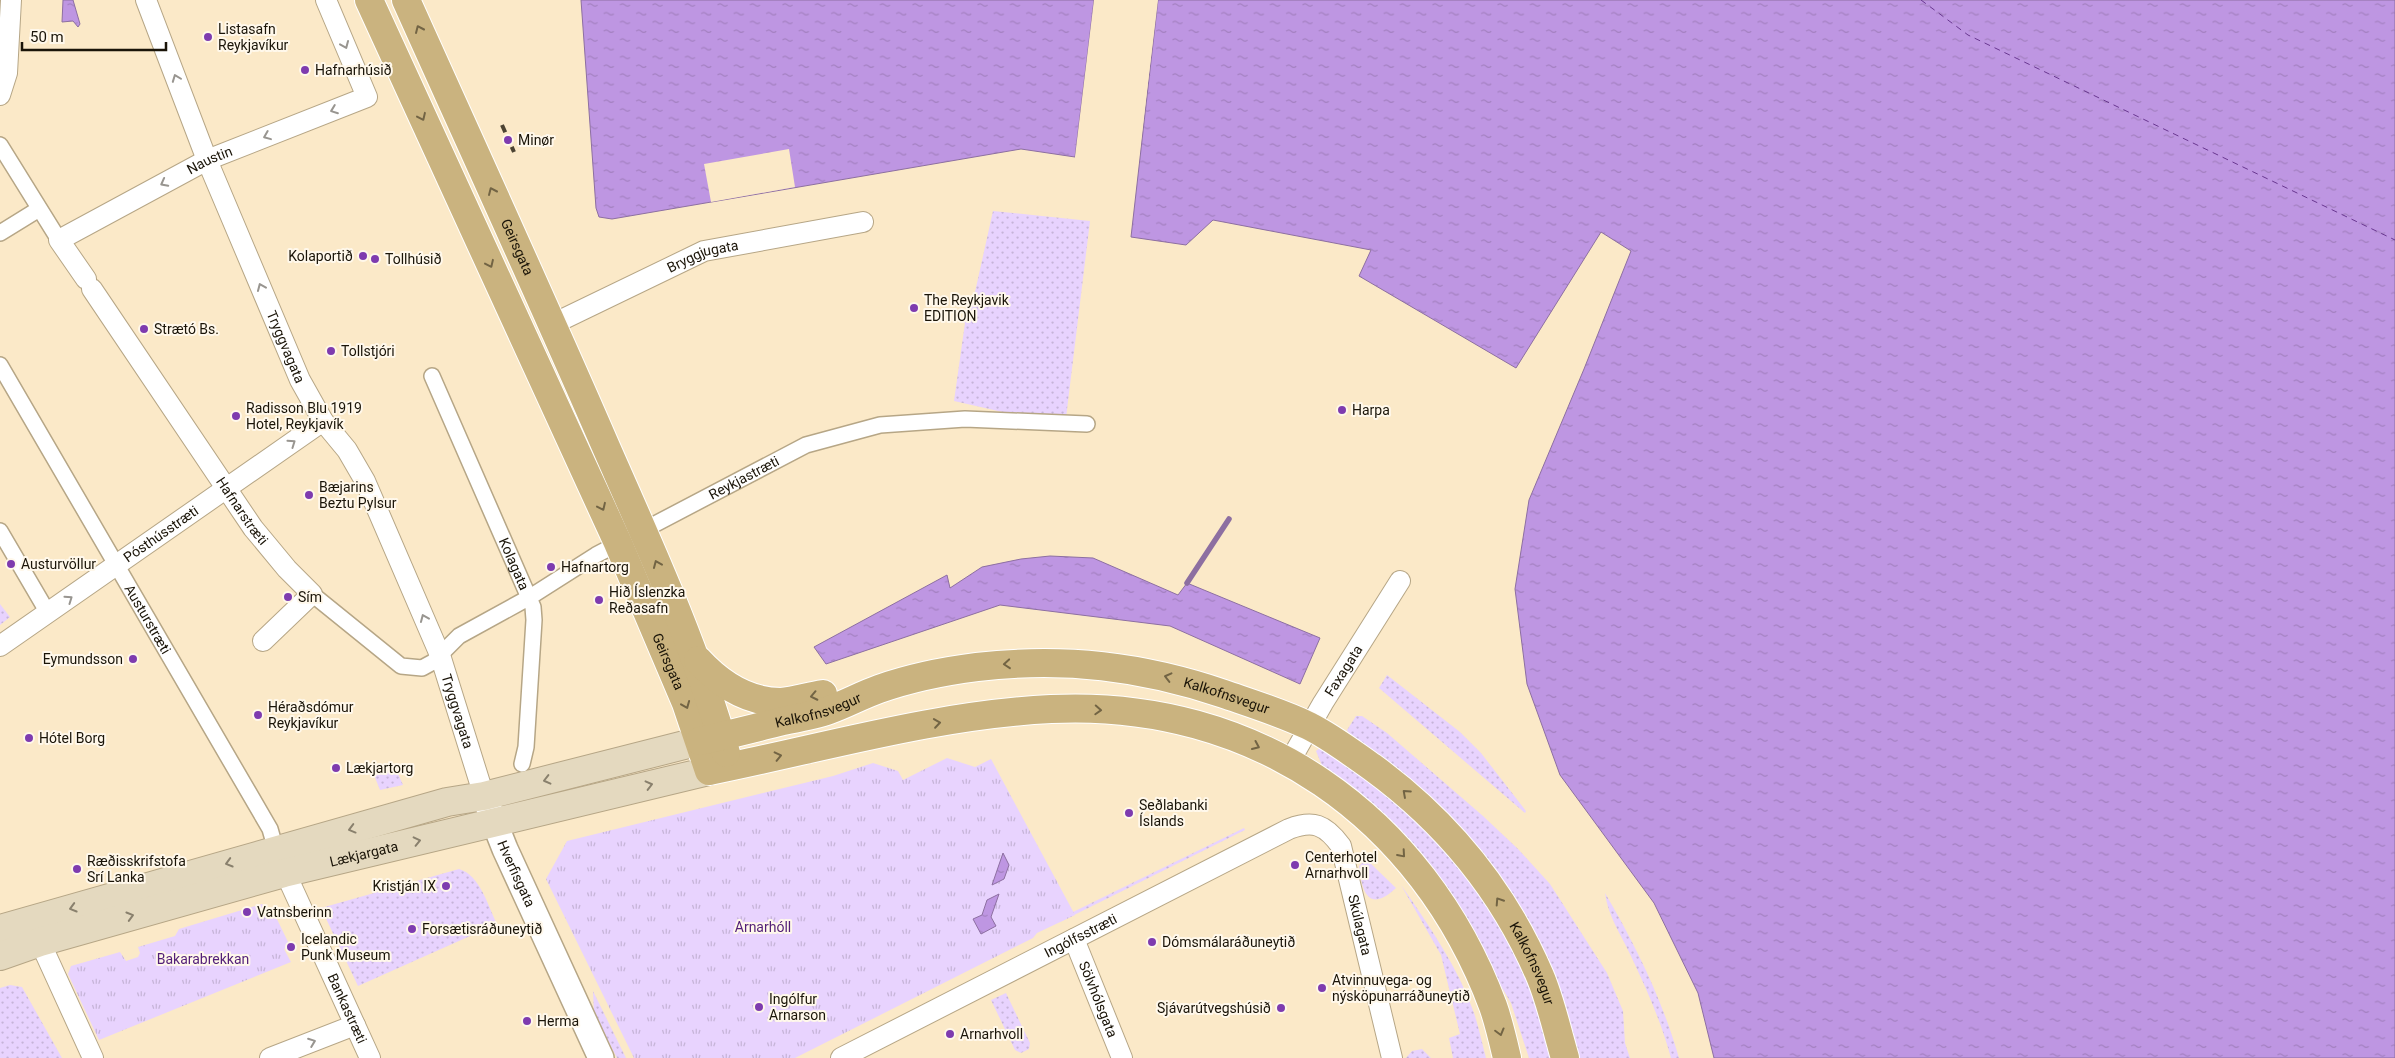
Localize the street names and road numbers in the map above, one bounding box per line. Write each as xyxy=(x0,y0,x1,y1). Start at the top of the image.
street label: Naustin xyxy=(184,143,235,177)
street label: Geirsgata xyxy=(498,216,537,278)
street label: Bryggjugata xyxy=(664,237,740,276)
street label: Tryggvagata xyxy=(264,308,308,385)
street label: Reykjastræti xyxy=(706,453,782,503)
street label: Hafnarstræti xyxy=(213,474,272,548)
street label: Pósthússtræti xyxy=(120,502,201,566)
street label: Kolagata xyxy=(496,535,533,592)
street label: Austurstræti xyxy=(121,582,174,657)
street label: Geirsgata xyxy=(649,631,687,692)
street label: Faxagata xyxy=(1321,642,1366,699)
street label: Tryggvagata xyxy=(438,672,477,750)
street label: Kalkofnsvegur xyxy=(1182,674,1272,717)
street label: Kalkofnsvegur xyxy=(773,689,864,731)
street label: Lækjargata xyxy=(328,838,400,870)
street label: Hverfisgata xyxy=(494,838,538,909)
street label: Skúlagata xyxy=(1345,893,1375,957)
street label: Ingólfsstræti xyxy=(1042,910,1119,961)
street label: Kalkofnsvegur xyxy=(1506,919,1558,1007)
street label: Sölvhólsgata xyxy=(1076,959,1121,1040)
street label: Bankastræti xyxy=(324,971,370,1046)

